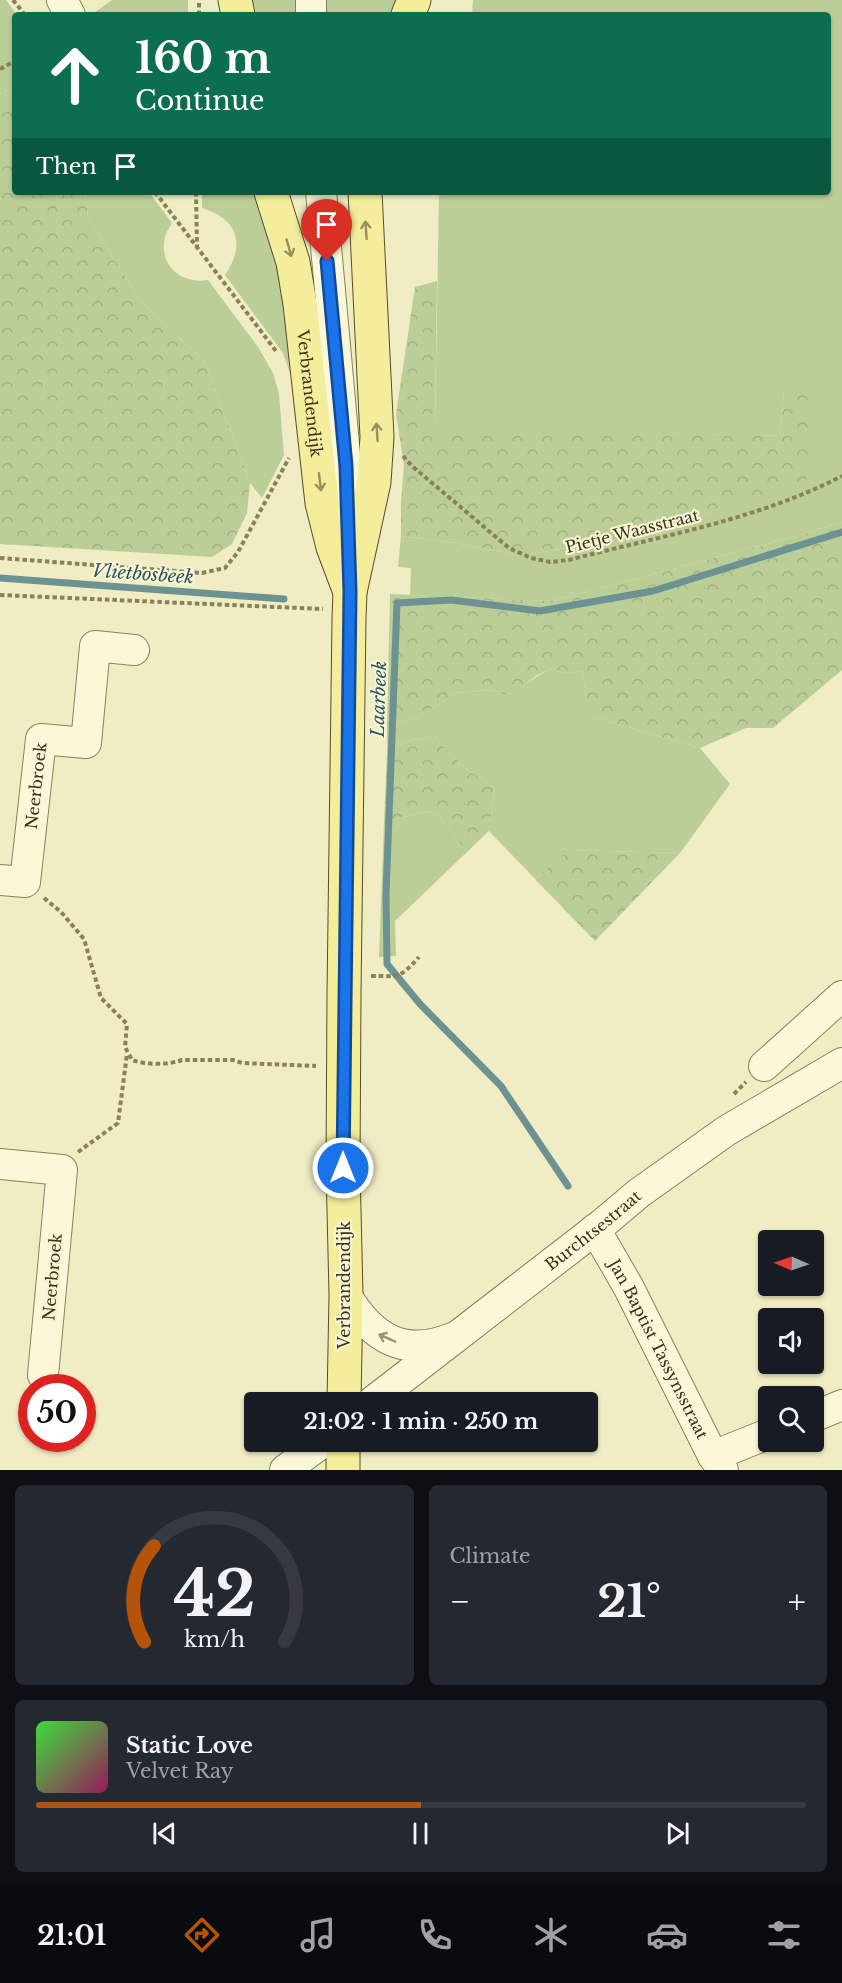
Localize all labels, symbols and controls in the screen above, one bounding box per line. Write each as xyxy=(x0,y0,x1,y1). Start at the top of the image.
text: 160 m xyxy=(135,32,271,84)
icon: ahead xyxy=(36,36,114,114)
text: Continue xyxy=(135,84,265,117)
icon: arrive xyxy=(109,150,142,183)
text: Then xyxy=(36,153,97,180)
pin xyxy=(301,199,352,261)
icon: arrive xyxy=(310,208,343,241)
one-way arrow xyxy=(360,220,371,240)
one-way arrow xyxy=(284,238,295,257)
street label: Verbrandendijk xyxy=(293,328,327,458)
one-way arrow xyxy=(371,422,382,442)
one-way arrow xyxy=(314,472,325,492)
street label: Pietje Waasstraat xyxy=(563,505,701,557)
water label: Vlietbosbeek xyxy=(92,559,194,589)
water label: Laarbeek xyxy=(367,660,391,739)
street label: Neerbroek xyxy=(21,741,51,830)
position arrow xyxy=(311,1136,375,1200)
street label: Burchtsestraat xyxy=(541,1186,645,1275)
street label: Verbrandendijk xyxy=(334,1221,354,1350)
north arrow xyxy=(758,1230,824,1296)
map controls xyxy=(758,1230,824,1452)
street label: Neerbroek xyxy=(38,1232,66,1321)
street label: Jan Baptist Tassynsstraat xyxy=(604,1254,713,1442)
button: sound xyxy=(758,1308,824,1374)
one-way arrow xyxy=(379,1332,397,1343)
speed limit sign: 50 xyxy=(18,1374,96,1452)
button: search xyxy=(758,1386,824,1452)
text: 21:02 · 1 min · 250 m xyxy=(304,1408,538,1435)
text: Climate xyxy=(450,1544,530,1568)
text: 42 xyxy=(173,1555,255,1633)
text: 21° xyxy=(597,1573,661,1629)
text: − xyxy=(450,1581,470,1622)
text: + xyxy=(788,1581,806,1622)
text: km/h xyxy=(184,1626,245,1653)
text: Static Love xyxy=(126,1732,253,1759)
text: Velvet Ray xyxy=(126,1759,234,1783)
icon: previous xyxy=(148,1817,181,1850)
icon: pause xyxy=(404,1817,437,1850)
icon: next xyxy=(661,1817,694,1850)
icon: directions xyxy=(181,1914,223,1956)
icon: music xyxy=(297,1914,339,1956)
icon: phone xyxy=(414,1914,456,1956)
icon: climate xyxy=(530,1914,572,1956)
icon: car xyxy=(646,1914,688,1956)
icon: filters xyxy=(763,1914,805,1956)
text: 21:01 xyxy=(37,1919,106,1952)

